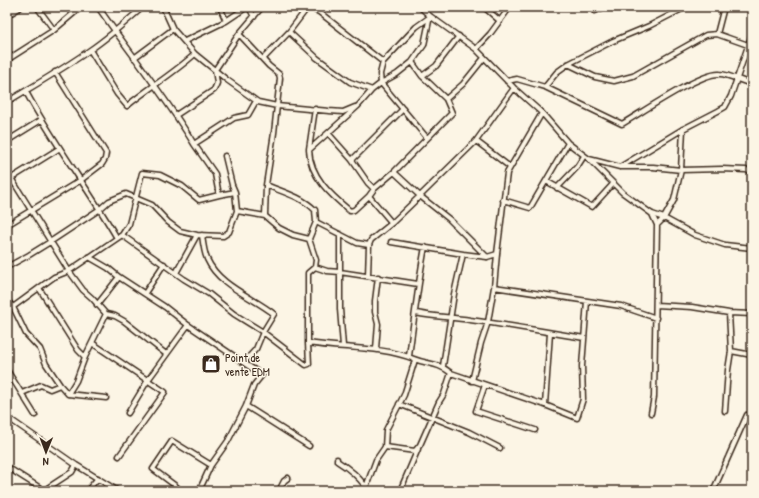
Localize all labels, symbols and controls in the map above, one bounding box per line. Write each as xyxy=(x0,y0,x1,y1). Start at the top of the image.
place label: Point de vente EDM xyxy=(225,349,270,380)
shop icon: Point de vente EDM xyxy=(200,353,222,375)
north arrow xyxy=(26,432,66,472)
text: N xyxy=(43,455,49,469)

